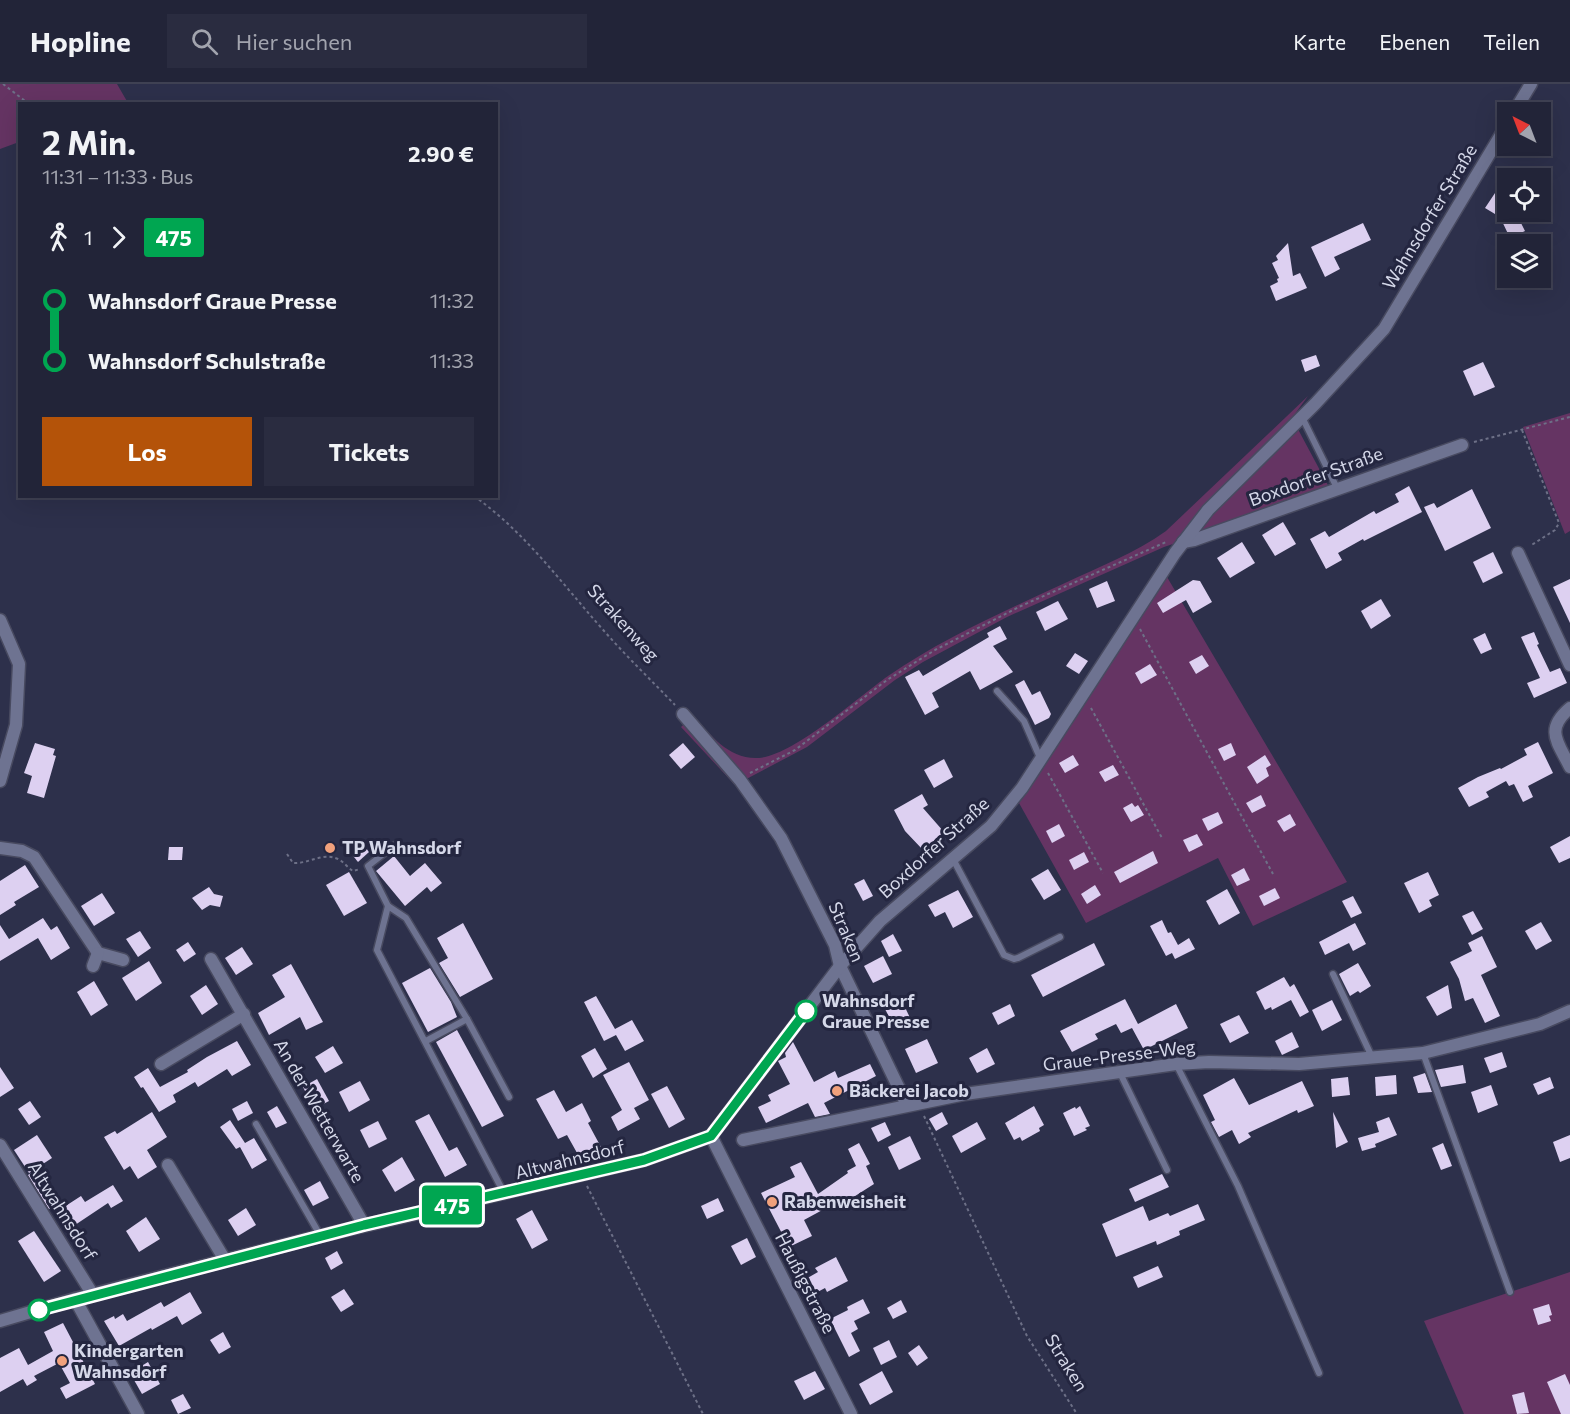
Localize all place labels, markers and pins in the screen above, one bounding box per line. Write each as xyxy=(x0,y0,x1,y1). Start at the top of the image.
place label: TP Wahnsdorf xyxy=(342,836,462,858)
marker: TP Wahnsdorf xyxy=(323,841,337,855)
place label: Wahnsdorf Graue Presse xyxy=(822,989,930,1032)
marker: Wahnsdorf Graue Presse xyxy=(795,1000,817,1022)
place label: Bäckerei Jacob xyxy=(849,1079,969,1101)
marker: Bäckerei Jacob xyxy=(830,1084,844,1098)
place label: Rabenweisheit xyxy=(784,1190,906,1212)
marker: Rabenweisheit xyxy=(765,1195,779,1209)
unlabelled marker xyxy=(28,1299,50,1321)
place label: Kindergarten Wahnsdorf xyxy=(74,1339,184,1382)
marker: Kindergarten Wahnsdorf xyxy=(55,1354,69,1368)

